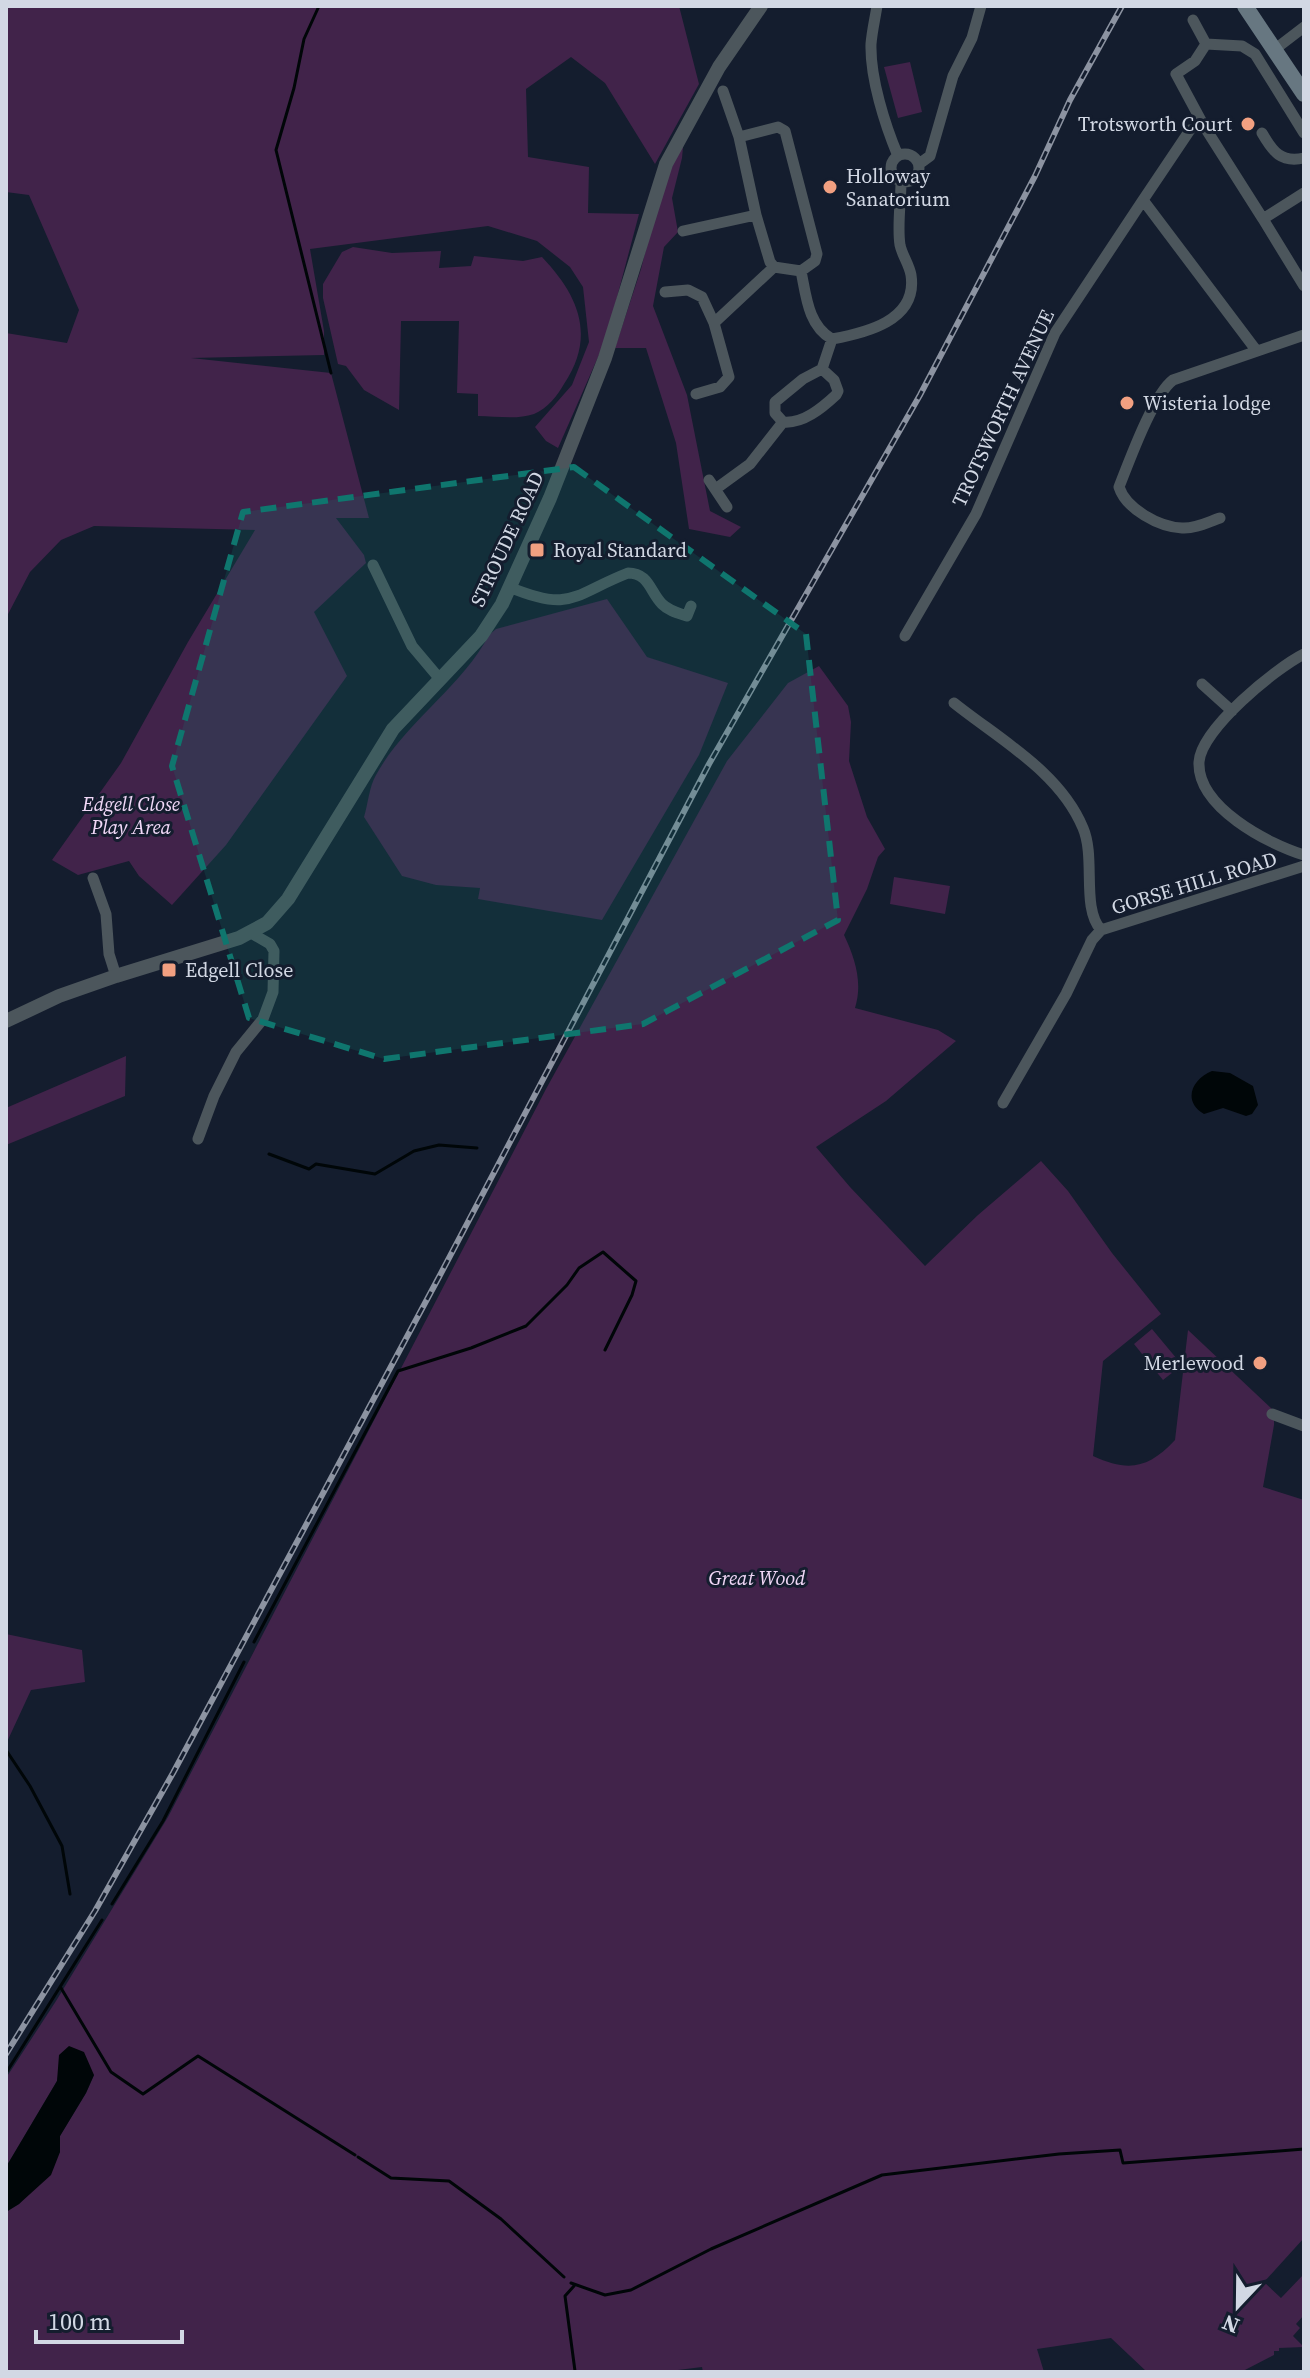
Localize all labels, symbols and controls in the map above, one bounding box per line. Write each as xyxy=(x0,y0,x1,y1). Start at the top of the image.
place label: Trotsworth Court xyxy=(1078,110,1232,138)
marker: Trotsworth Court xyxy=(1239,115,1257,133)
place label: Holloway Sanatorium xyxy=(846,162,950,213)
marker: Holloway Sanatorium xyxy=(821,178,839,196)
street label: TROTSWORTH AVENUE xyxy=(945,305,1061,511)
place label: Wisteria lodge xyxy=(1143,389,1271,417)
marker: Wisteria lodge xyxy=(1118,394,1136,412)
street label: STROUDE ROAD xyxy=(463,467,551,611)
place label: Royal Standard xyxy=(553,536,688,564)
marker: Royal Standard xyxy=(528,541,546,559)
park label: Edgell Close Play Area xyxy=(81,790,180,841)
street label: GORSE HILL ROAD xyxy=(1108,844,1280,922)
place label: Edgell Close xyxy=(185,956,293,984)
marker: Edgell Close xyxy=(160,961,178,979)
place label: Merlewood xyxy=(1144,1349,1245,1377)
marker: Merlewood xyxy=(1251,1354,1269,1372)
park label: Great Wood xyxy=(708,1564,806,1592)
north arrow xyxy=(1198,2266,1278,2346)
scale bar xyxy=(36,2294,182,2344)
text: 100 m xyxy=(48,2305,111,2338)
text: N xyxy=(1217,2308,1244,2341)

